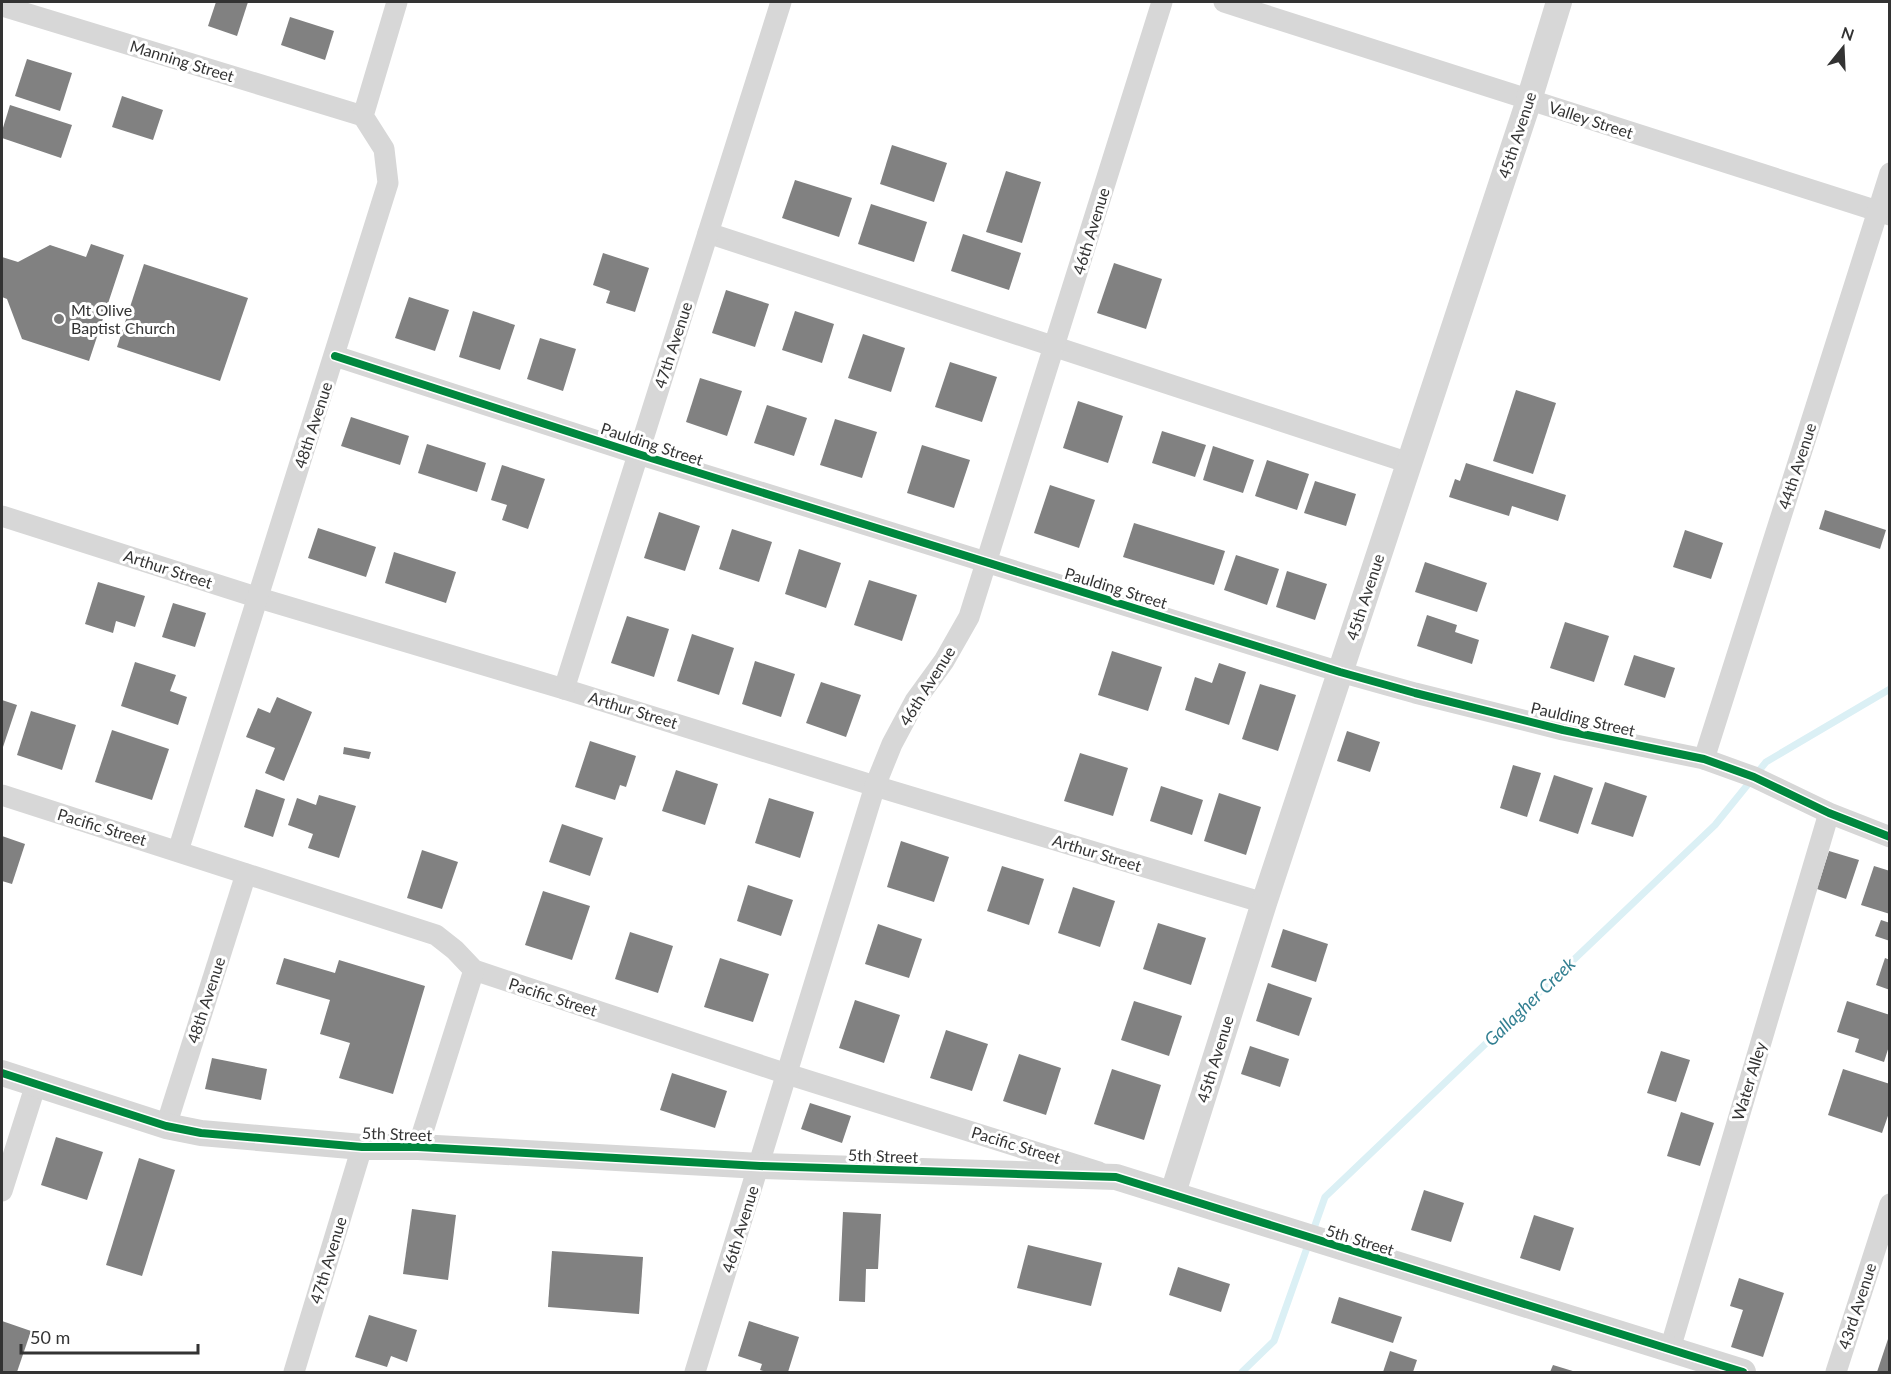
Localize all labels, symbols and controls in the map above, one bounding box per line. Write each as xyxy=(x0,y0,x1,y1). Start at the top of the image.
north arrow xyxy=(1813,18,1873,78)
text: N xyxy=(1839,22,1857,44)
street label: Manning Street xyxy=(128,36,237,85)
street label: 45th Avenue xyxy=(1494,89,1539,180)
street label: Valley Street xyxy=(1547,97,1636,142)
street label: 46th Avenue xyxy=(1068,185,1113,277)
street label: 47th Avenue xyxy=(650,299,695,390)
place label: Mt Olive Baptist Church xyxy=(71,300,175,337)
marker: Mt Olive Baptist Church xyxy=(52,312,66,326)
street label: 48th Avenue xyxy=(290,379,335,470)
street label: Paulding Street xyxy=(599,418,706,469)
street label: 44th Avenue xyxy=(1774,420,1819,511)
street label: Arthur Street xyxy=(122,545,215,592)
street label: 45th Avenue xyxy=(1342,551,1387,642)
street label: Paulding Street xyxy=(1063,563,1170,612)
street label: 46th Avenue xyxy=(895,643,958,729)
street label: Arthur Street xyxy=(586,687,680,732)
street label: Paulding Street xyxy=(1529,697,1637,740)
street label: Pacific Street xyxy=(55,804,149,849)
street label: Arthur Street xyxy=(1050,830,1144,875)
water label: Gallagher Creek xyxy=(1479,952,1580,1050)
street label: 48th Avenue xyxy=(183,954,228,1045)
street label: Pacific Street xyxy=(507,973,600,1020)
street label: 45th Avenue xyxy=(1192,1013,1237,1105)
street label: Water Alley xyxy=(1728,1038,1770,1123)
street label: Pacific Street xyxy=(969,1122,1063,1167)
street label: 5th Street xyxy=(362,1123,433,1144)
street label: 5th Street xyxy=(848,1145,919,1166)
street label: 46th Avenue xyxy=(717,1183,762,1275)
street label: 47th Avenue xyxy=(305,1214,350,1306)
street label: 5th Street xyxy=(1324,1220,1397,1259)
street label: 43rd Avenue xyxy=(1834,1260,1879,1351)
scale bar xyxy=(21,1317,198,1355)
text: 50 m xyxy=(30,1326,70,1348)

